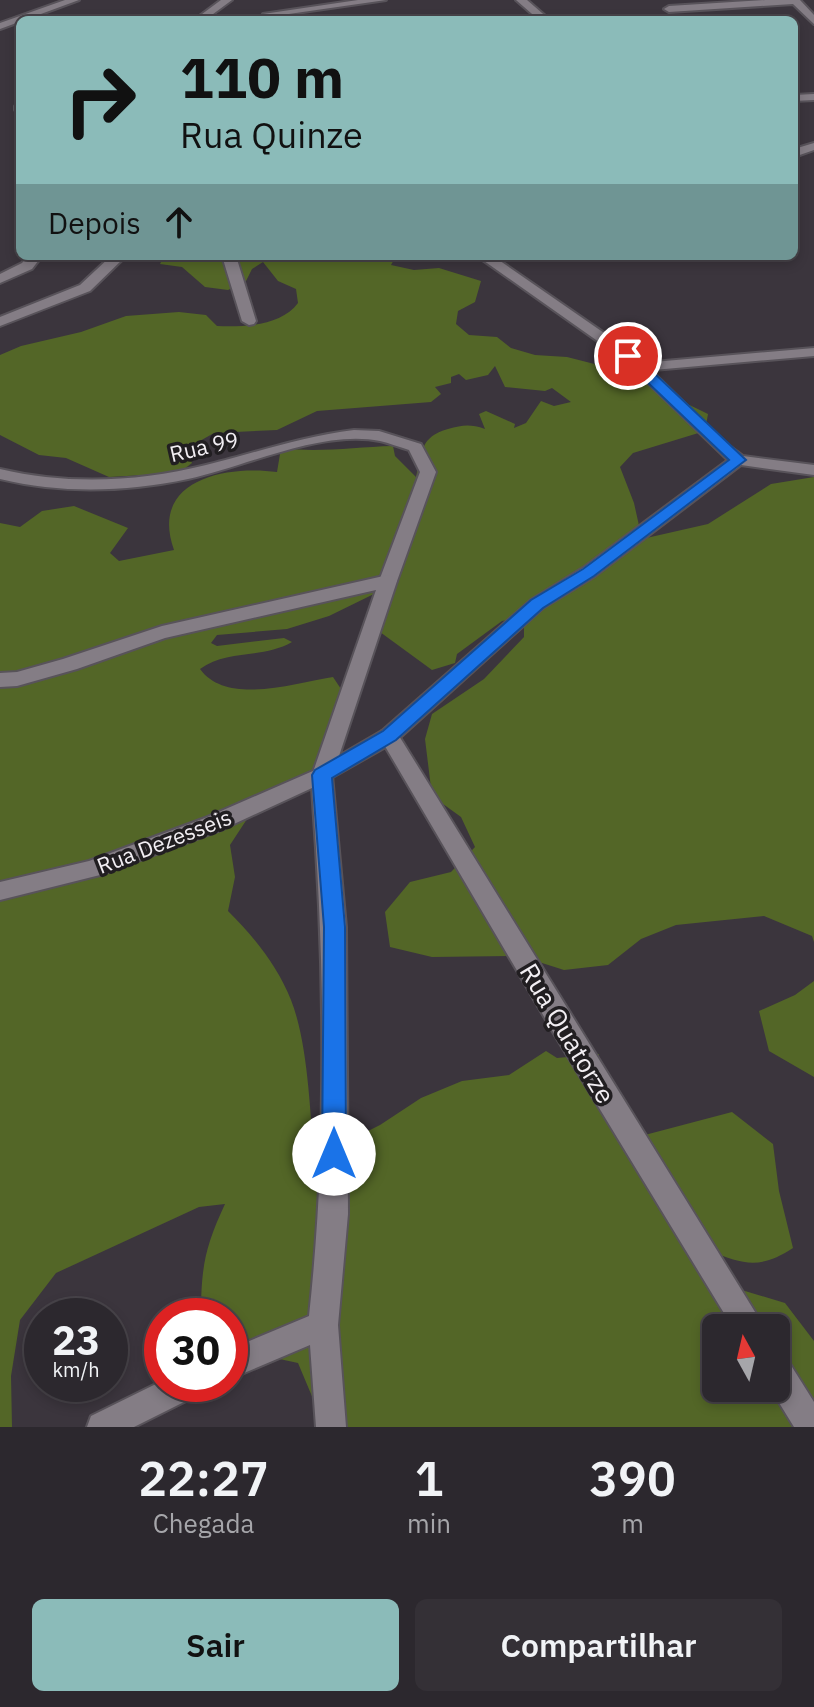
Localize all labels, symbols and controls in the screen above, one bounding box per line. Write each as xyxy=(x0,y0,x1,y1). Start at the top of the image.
text: 110 m xyxy=(180,41,344,113)
icon: right xyxy=(48,48,152,152)
text: Rua Quinze xyxy=(180,111,363,158)
icon: ahead xyxy=(157,200,201,244)
text: Depois xyxy=(48,203,141,242)
pin xyxy=(594,322,662,390)
icon: arrive xyxy=(606,334,650,378)
street label: Rua 99 xyxy=(167,424,241,468)
street label: Rua Dezesseis xyxy=(93,802,235,880)
street label: Rua Quatorze xyxy=(513,957,623,1109)
position arrow xyxy=(292,1112,376,1196)
speed limit sign: 30 xyxy=(144,1298,248,1402)
text: 23 xyxy=(52,1314,100,1366)
north arrow xyxy=(702,1314,790,1402)
map controls xyxy=(702,1314,790,1402)
text: km/h xyxy=(52,1356,100,1383)
text: 22:27 xyxy=(138,1447,269,1509)
text: 1 xyxy=(415,1447,443,1509)
text: 390 xyxy=(589,1447,676,1509)
text: Chegada xyxy=(153,1506,254,1540)
text: min xyxy=(407,1506,451,1540)
text: m xyxy=(621,1506,644,1540)
button: Sair xyxy=(32,1599,399,1691)
button: Compartilhar xyxy=(415,1599,782,1691)

